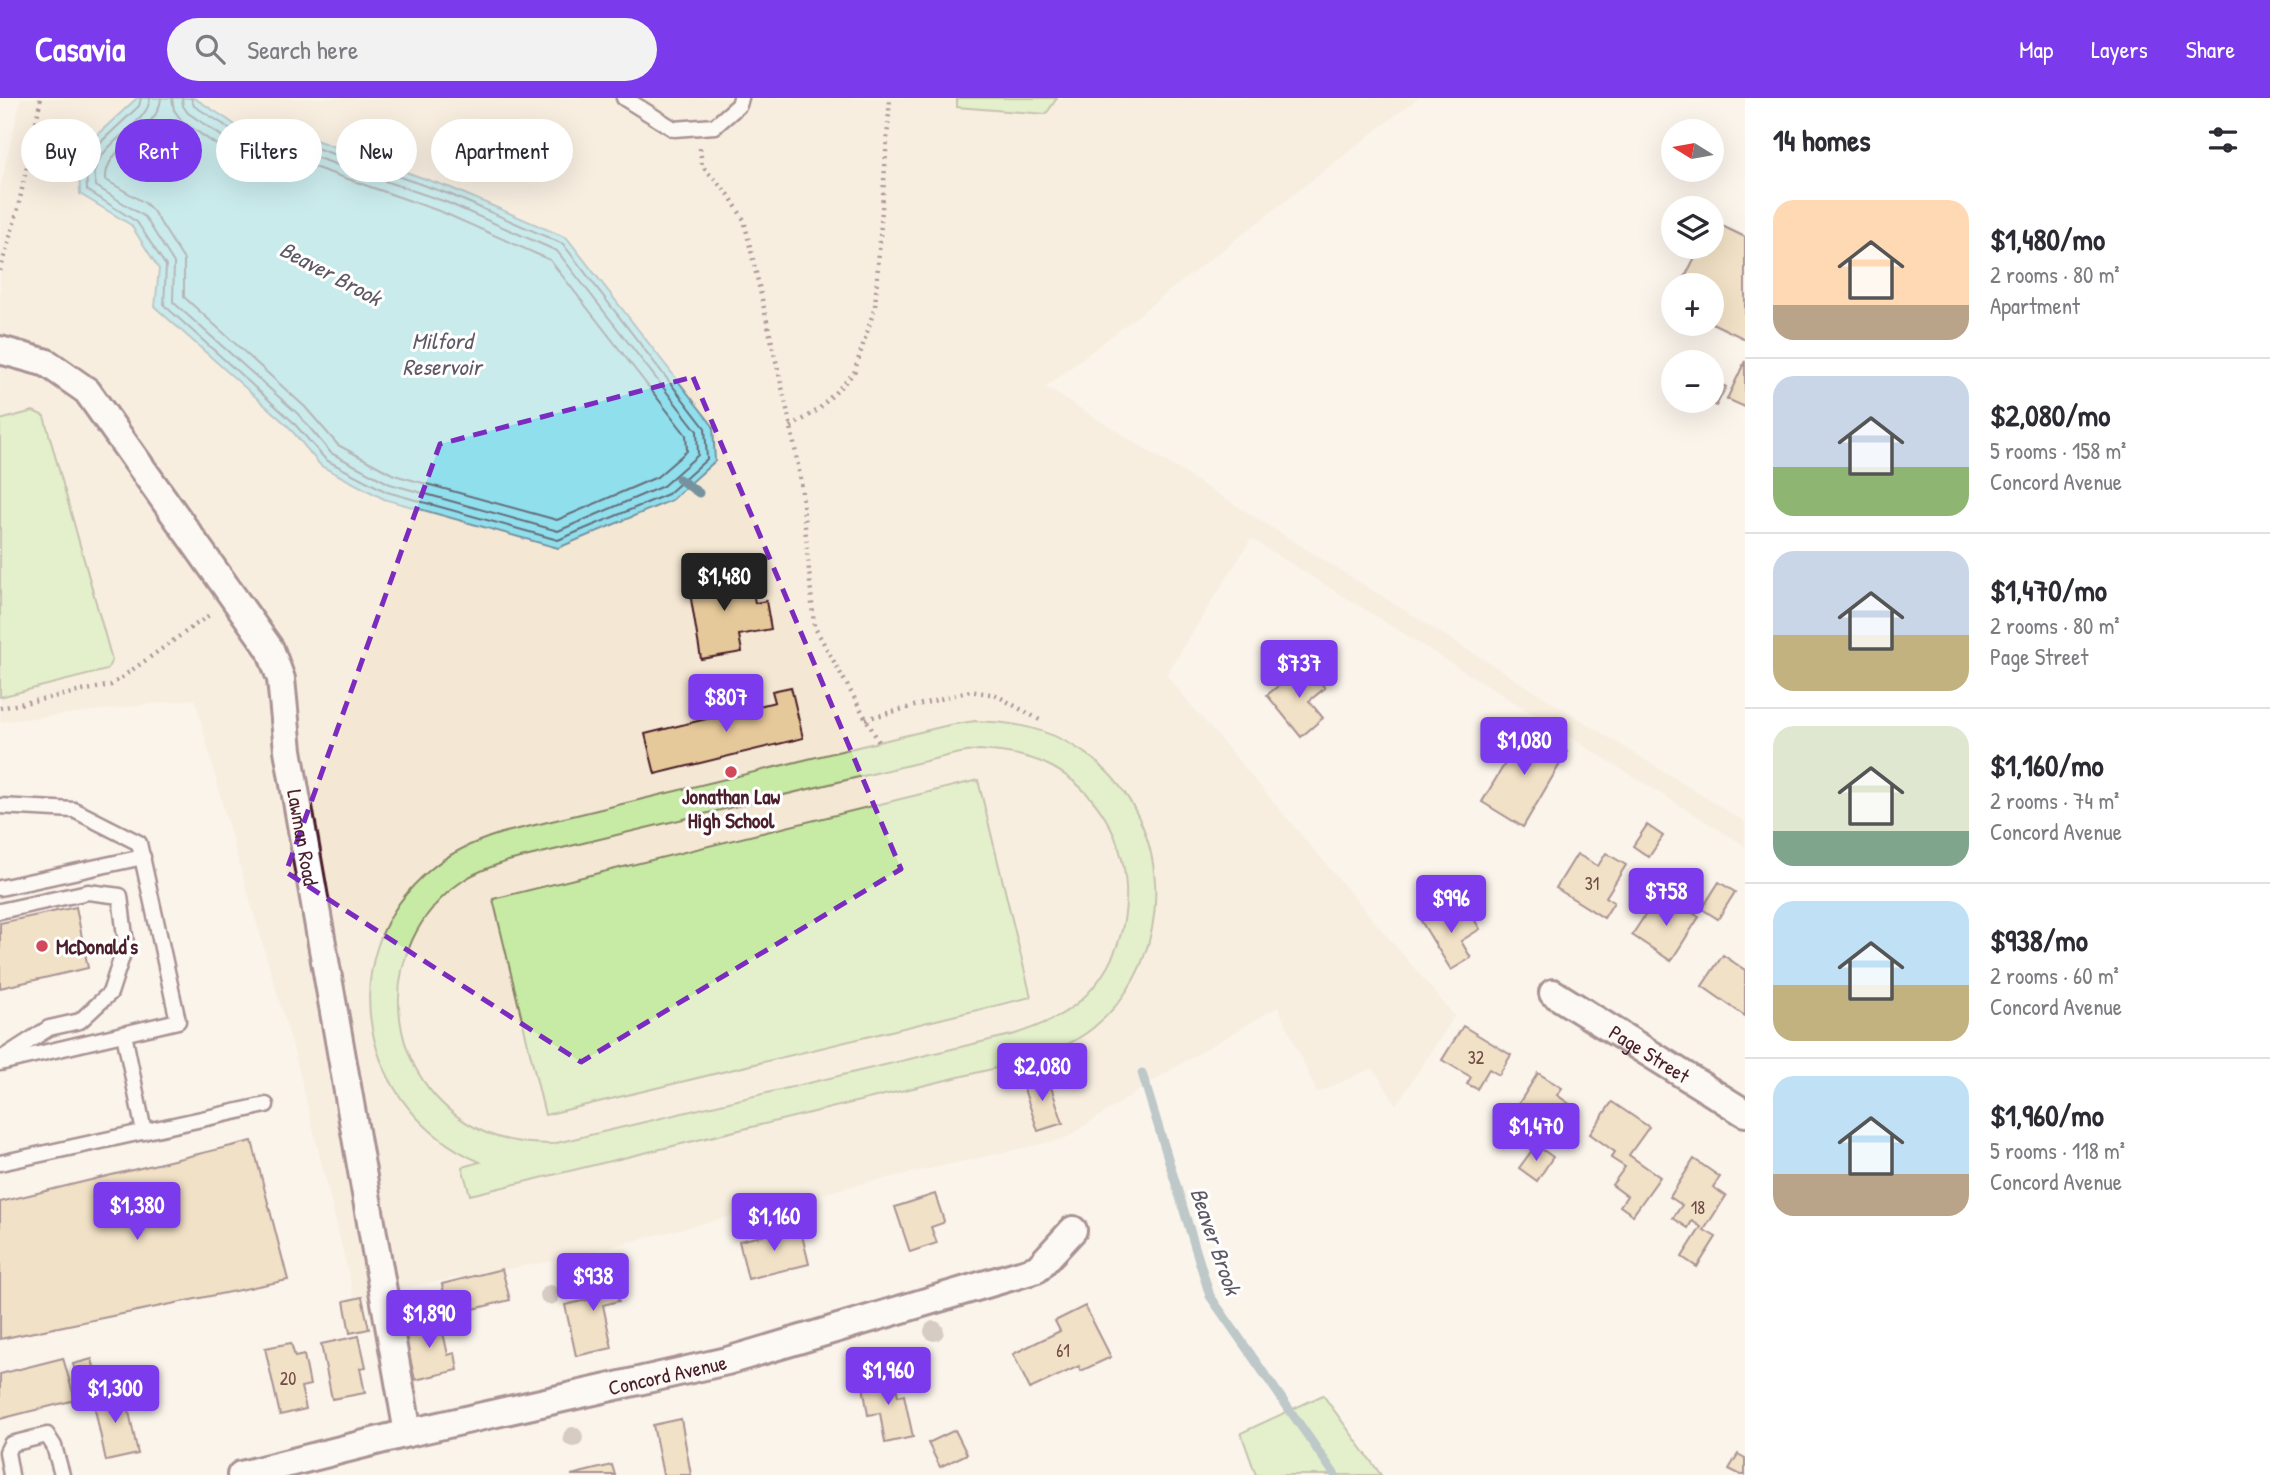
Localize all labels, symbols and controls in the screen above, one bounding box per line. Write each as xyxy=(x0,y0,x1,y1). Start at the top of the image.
search box xyxy=(167,18,657,81)
text: Casavia xyxy=(35,27,125,71)
icon: search xyxy=(191,30,229,68)
text: Search here xyxy=(247,32,358,67)
text: Map xyxy=(2019,33,2053,65)
text: Layers xyxy=(2091,33,2148,65)
text: Share xyxy=(2186,33,2235,65)
chip: Buy xyxy=(21,119,101,182)
chip: Rent xyxy=(115,119,202,182)
chip: Filters xyxy=(216,119,322,182)
chip: New xyxy=(336,119,417,182)
chip: Apartment xyxy=(431,119,573,182)
north arrow xyxy=(1661,119,1724,182)
map controls xyxy=(1661,119,1724,413)
text: 14 homes xyxy=(1773,120,1871,160)
icon: filters xyxy=(2204,121,2242,159)
button: layers xyxy=(1661,196,1724,259)
text: $1,480/mo xyxy=(1990,219,2105,259)
icon: home xyxy=(1829,228,1913,312)
water label: Beaver Brook xyxy=(275,233,389,314)
text: 2 rooms · 80 m² xyxy=(1990,259,2120,290)
button: + xyxy=(1661,273,1724,336)
text: Apartment xyxy=(1990,290,2080,321)
water label: Milford Reservoir xyxy=(403,325,485,382)
button: − xyxy=(1661,350,1724,413)
text: $2,080/mo xyxy=(1990,395,2110,435)
icon: home xyxy=(1829,404,1913,488)
text: 5 rooms · 158 m² xyxy=(1990,435,2126,466)
text: Concord Avenue xyxy=(1990,466,2122,497)
pin: $1,480 xyxy=(667,554,781,613)
text: $1,480 xyxy=(697,560,751,591)
text: $1,470/mo xyxy=(1990,570,2107,610)
icon: home xyxy=(1829,579,1913,663)
text: 2 rooms · 80 m² xyxy=(1990,610,2120,641)
pin: $737 xyxy=(1258,640,1340,700)
text: Page Street xyxy=(1990,641,2088,672)
text: $737 xyxy=(1277,647,1321,678)
pin: $807 xyxy=(685,674,767,734)
text: $807 xyxy=(704,681,748,712)
pin: $1,080 xyxy=(1467,718,1581,777)
text: $1,080 xyxy=(1496,724,1552,755)
text: $1,160/mo xyxy=(1990,745,2104,785)
icon: home xyxy=(1829,754,1913,838)
marker: Jonathan Law High School xyxy=(723,764,739,780)
place label: Jonathan Law High School xyxy=(682,782,780,836)
text: 2 rooms · 74 m² xyxy=(1990,785,2119,816)
street label: Lawman Road xyxy=(281,787,326,888)
text: Concord Avenue xyxy=(1990,816,2122,847)
pin: $758 xyxy=(1625,868,1707,928)
house number: 31 xyxy=(1585,871,1599,896)
text: $758 xyxy=(1645,875,1687,906)
pin: $996 xyxy=(1410,876,1492,935)
text: $996 xyxy=(1432,882,1470,913)
text: $938/mo xyxy=(1990,920,2088,960)
icon: home xyxy=(1829,929,1913,1013)
place label: McDonald's xyxy=(56,932,138,961)
marker: McDonald's xyxy=(34,938,50,954)
text: 2 rooms · 60 m² xyxy=(1990,960,2119,991)
text: Concord Avenue xyxy=(1990,991,2122,1022)
street label: Page Street xyxy=(1604,1017,1696,1090)
pin: $2,080 xyxy=(985,1044,1099,1103)
house number: 32 xyxy=(1468,1045,1485,1070)
text: $2,080 xyxy=(1013,1050,1071,1081)
text: $1,960/mo xyxy=(1990,1095,2104,1135)
pin: $1,470 xyxy=(1479,1104,1593,1163)
icon: home xyxy=(1829,1104,1913,1188)
text: $1,470 xyxy=(1509,1110,1563,1141)
text: 5 rooms · 118 m² xyxy=(1990,1135,2125,1166)
text: Concord Avenue xyxy=(1990,1166,2122,1197)
pin: $1,380 xyxy=(80,1182,194,1242)
water label: Beaver Brook xyxy=(1183,1184,1250,1301)
text: $1,380 xyxy=(109,1189,165,1220)
pin: $1,160 xyxy=(717,1194,831,1253)
house number: 18 xyxy=(1691,1195,1705,1220)
text: $1,160 xyxy=(748,1200,800,1231)
pin: $938 xyxy=(552,1254,634,1313)
text: $938 xyxy=(573,1260,613,1291)
pin: $1,890 xyxy=(372,1290,486,1350)
text: $1,890 xyxy=(402,1297,456,1328)
house number: 61 xyxy=(1056,1338,1070,1363)
street label: Concord Avenue xyxy=(605,1347,729,1402)
pin: $1,960 xyxy=(831,1348,945,1407)
text: $1,960 xyxy=(862,1354,914,1385)
pin: $1,300 xyxy=(58,1366,172,1425)
house number: 20 xyxy=(280,1366,296,1391)
text: $1,300 xyxy=(87,1372,143,1403)

